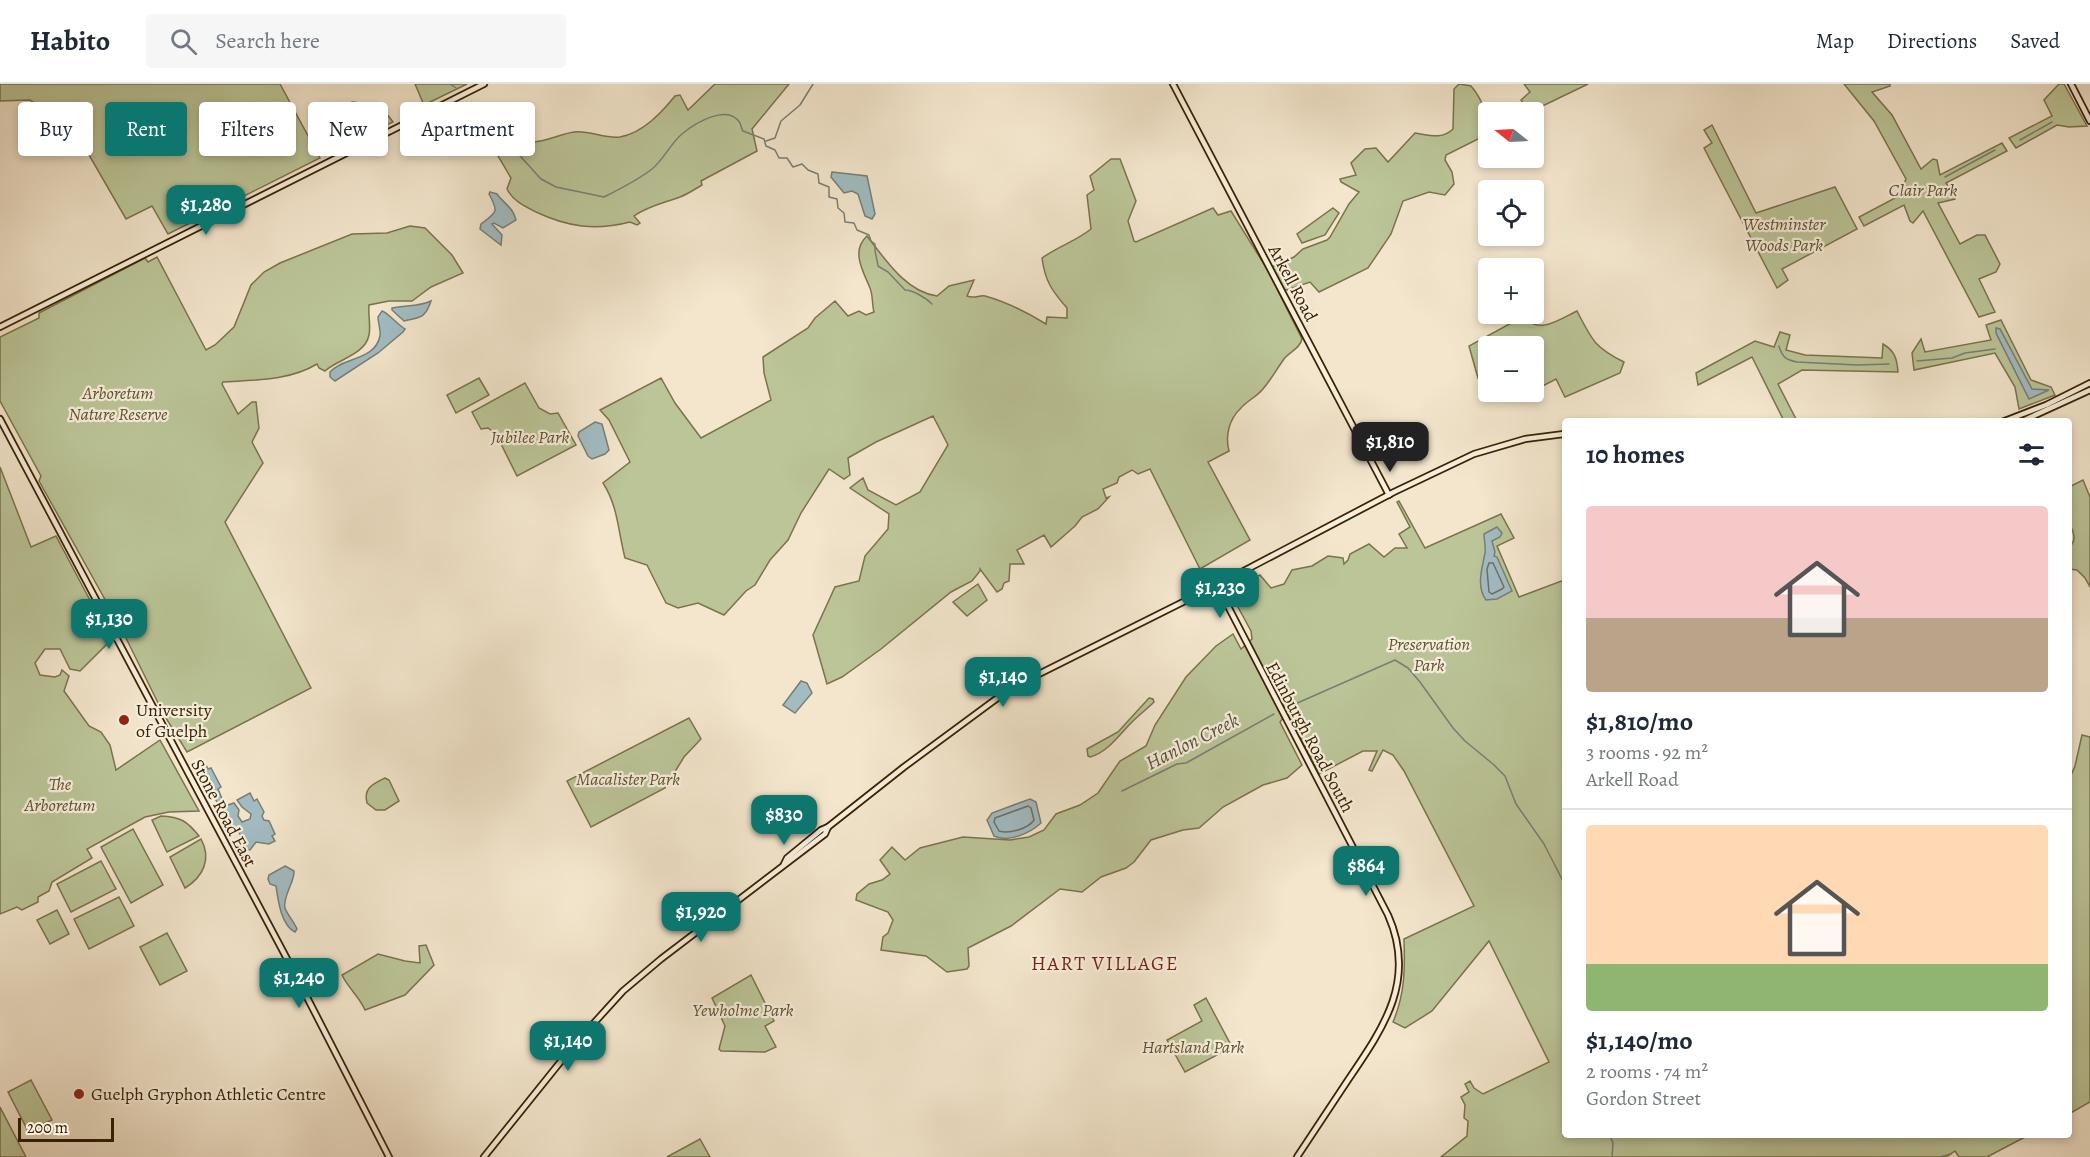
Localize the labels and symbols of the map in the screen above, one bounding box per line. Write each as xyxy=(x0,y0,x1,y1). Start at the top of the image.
north arrow xyxy=(1478,102,1544,168)
park label: Clair Park xyxy=(1889,178,1957,202)
pin: $1,280 xyxy=(157,185,255,236)
park label: Westminster Woods Park xyxy=(1742,212,1826,257)
street label: Arkell Road xyxy=(1262,240,1323,326)
park label: Arboretum Nature Reserve xyxy=(68,381,168,426)
pin: $1,810 xyxy=(1341,422,1439,473)
park label: Jubilee Park xyxy=(490,425,569,449)
pin: $1,230 xyxy=(1171,568,1269,619)
pin: $1,130 xyxy=(60,599,158,650)
park label: Preservation Park xyxy=(1388,632,1470,677)
pin: $1,140 xyxy=(954,657,1052,708)
street label: Edinburgh Road South xyxy=(1260,658,1360,817)
place label: University of Guelph xyxy=(136,698,213,743)
water label: Hanlon Creek xyxy=(1141,706,1244,776)
marker: University of Guelph xyxy=(117,713,131,727)
street label: Stone Road East xyxy=(186,755,263,871)
park label: Macalister Park xyxy=(576,767,680,791)
park label: The Arboretum xyxy=(23,772,96,817)
pin: $830 xyxy=(748,795,820,846)
pin: $864 xyxy=(1330,846,1402,897)
pin: $1,920 xyxy=(652,892,750,943)
district label: HART VILLAGE xyxy=(1031,950,1179,977)
pin: $1,240 xyxy=(250,958,348,1009)
park label: Yewholme Park xyxy=(692,998,794,1022)
pin: $1,140 xyxy=(519,1021,617,1072)
park label: Hartsland Park xyxy=(1142,1035,1244,1059)
place label: Guelph Gryphon Athletic Centre xyxy=(91,1082,326,1106)
marker: Guelph Gryphon Athletic Centre xyxy=(72,1087,86,1101)
scale bar xyxy=(18,1115,114,1142)

